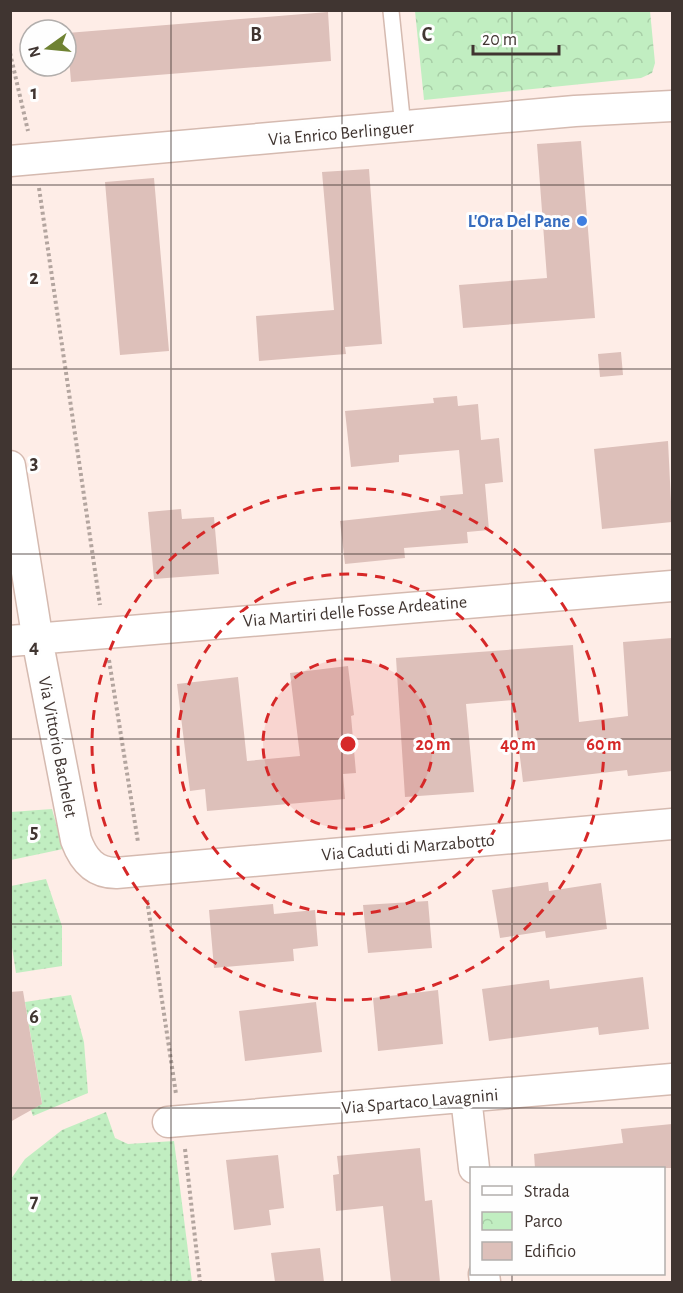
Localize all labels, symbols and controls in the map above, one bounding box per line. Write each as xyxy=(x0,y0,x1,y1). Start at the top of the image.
north arrow xyxy=(18,18,78,78)
scale bar xyxy=(473,18,558,56)
text: B xyxy=(250,25,262,45)
text: C xyxy=(422,25,433,45)
text: 20 m xyxy=(482,31,517,49)
text: N xyxy=(25,44,44,59)
text: 1 xyxy=(30,83,38,103)
street label: Via Enrico Berlinguer xyxy=(268,119,415,149)
place label: L'Ora Del Pane xyxy=(468,213,570,231)
marker: L'Ora Del Pane xyxy=(575,214,589,228)
text: 2 xyxy=(29,268,39,288)
text: 3 xyxy=(30,453,38,473)
street label: Via Martiri delle Fosse Ardeatine xyxy=(242,593,468,631)
text: 4 xyxy=(29,637,39,657)
street label: Via Vittorio Bachelet xyxy=(35,675,80,819)
centre of rings xyxy=(338,734,358,754)
text: 20 m xyxy=(415,736,451,754)
text: 40 m xyxy=(500,736,536,754)
text: 60 m xyxy=(586,736,622,754)
text: 5 xyxy=(30,822,38,842)
street label: Via Caduti di Marzabotto xyxy=(321,831,495,865)
text: 6 xyxy=(29,1007,39,1027)
street label: Via Spartaco Lavagnini xyxy=(341,1086,499,1118)
legend xyxy=(470,1167,665,1275)
text: Strada xyxy=(524,1183,570,1201)
text: 7 xyxy=(30,1191,39,1211)
text: Parco xyxy=(524,1213,563,1231)
text: Edificio xyxy=(524,1243,576,1261)

